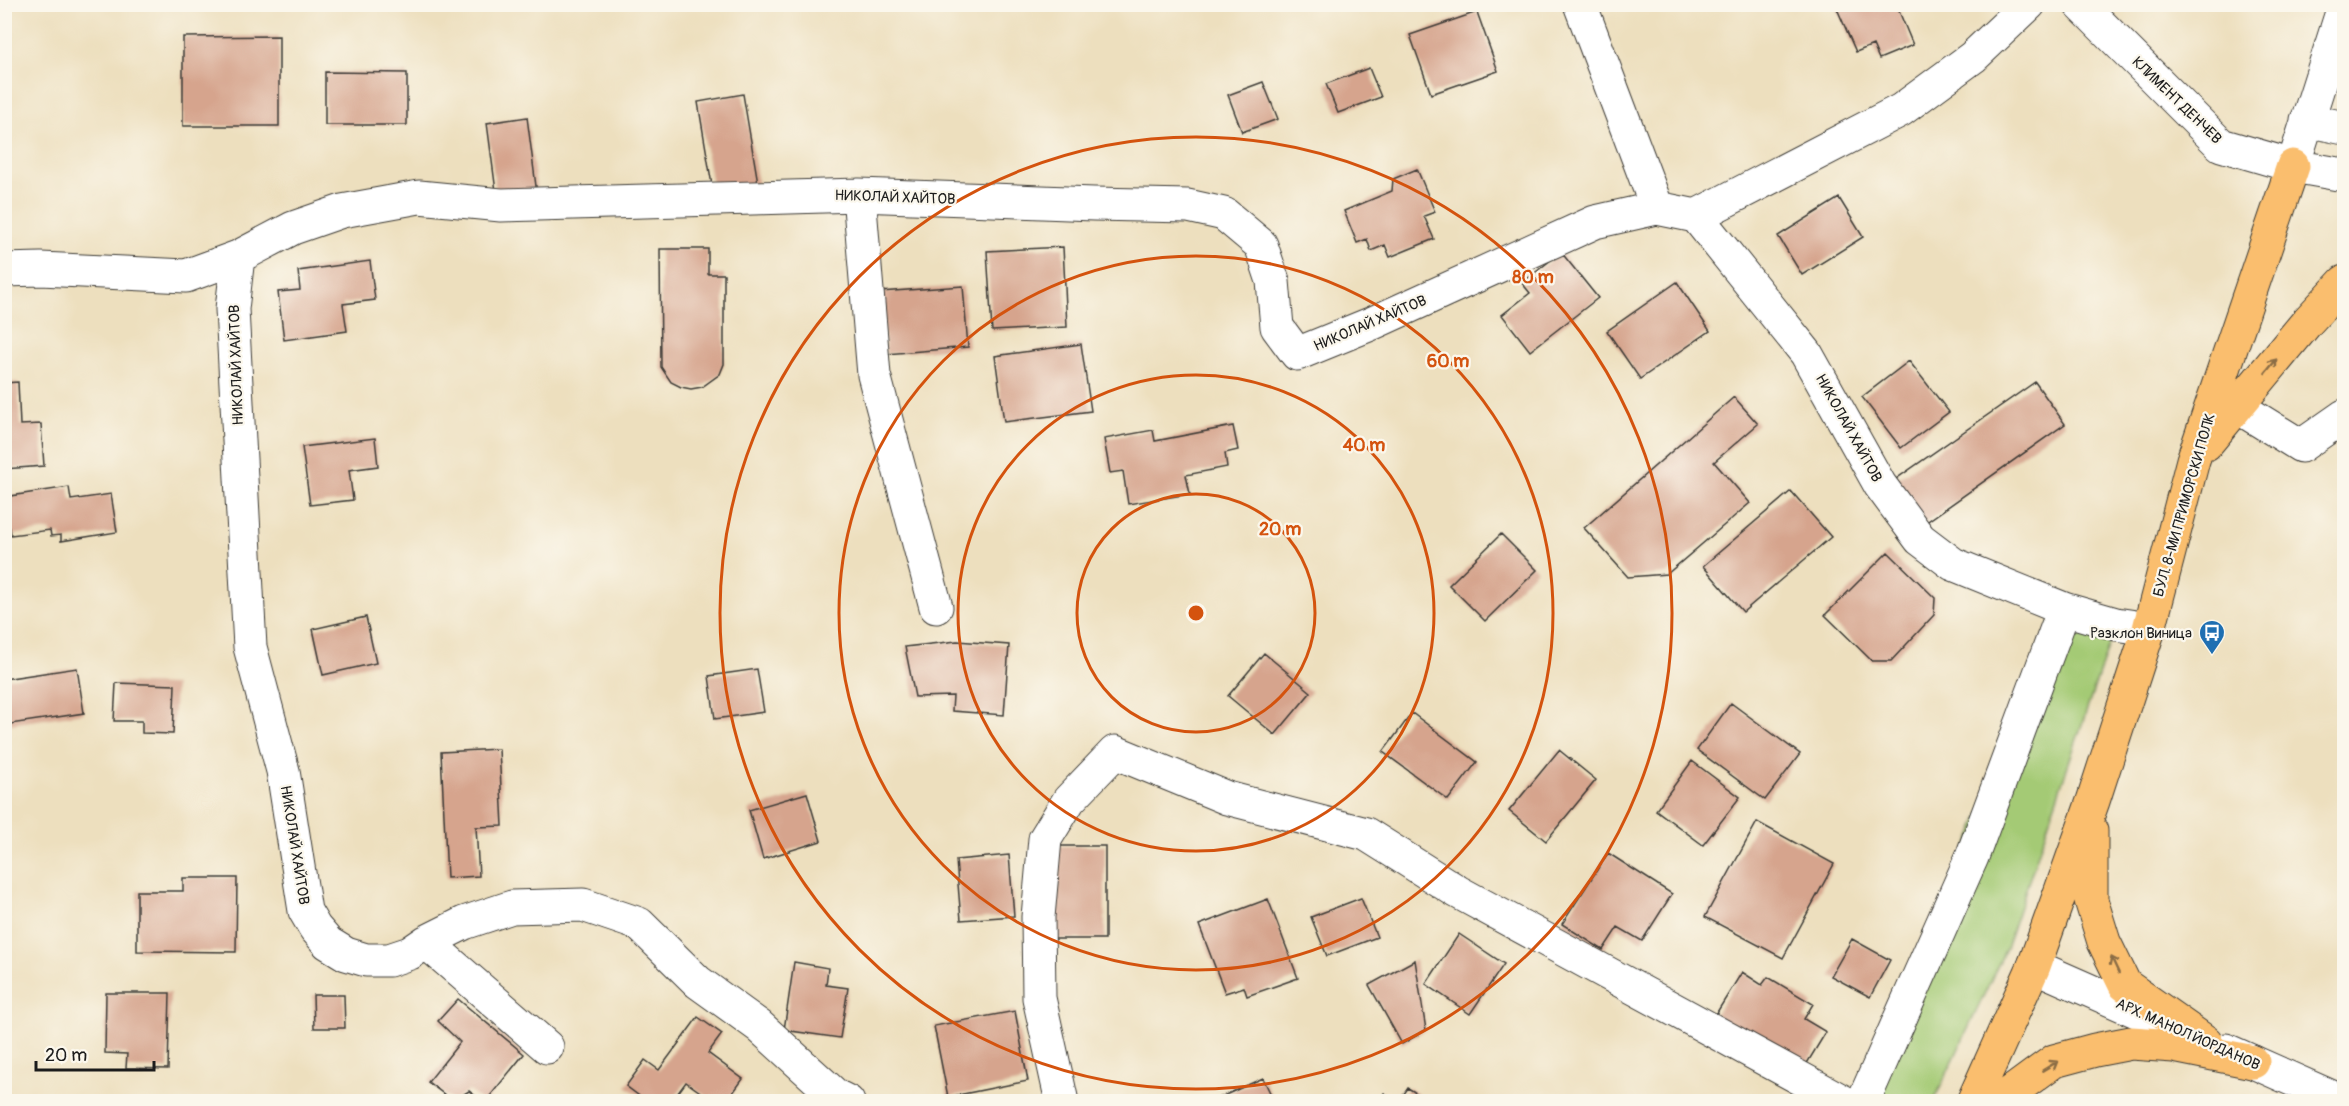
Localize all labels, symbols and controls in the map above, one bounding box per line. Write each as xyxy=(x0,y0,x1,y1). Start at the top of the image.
street label: КЛИМЕНТ ДЕНЧЕВ xyxy=(2128,53,2226,148)
street label: НИКОЛАЙ ХАЙТОВ xyxy=(834,186,956,209)
text: 80 m xyxy=(1512,266,1554,289)
street label: НИКОЛАЙ ХАЙТОВ xyxy=(1311,291,1429,356)
street label: НИКОЛАЙ ХАЙТОВ xyxy=(225,304,248,426)
text: 60 m xyxy=(1427,350,1469,373)
one-way arrow xyxy=(2264,359,2278,374)
street label: НИКОЛАЙ ХАЙТОВ xyxy=(1811,371,1886,486)
street label: БУЛ. 8-МИ ПРИМОРСКИ ПОЛК xyxy=(2149,411,2220,599)
text: 40 m xyxy=(1343,434,1385,457)
text: 20 m xyxy=(1259,518,1301,541)
centre of rings xyxy=(1186,603,1206,623)
bus stop icon: Разклон Виница xyxy=(2197,618,2227,656)
place label: Разклон Виница xyxy=(2090,624,2192,643)
street label: НИКОЛАЙ ХАЙТОВ xyxy=(276,784,313,906)
one-way arrow xyxy=(2109,956,2121,974)
street label: АРХ. МАНОЛ ЙОРДАНОВ xyxy=(2113,994,2263,1075)
scale bar xyxy=(36,1034,154,1072)
text: 20 m xyxy=(45,1044,87,1067)
one-way arrow xyxy=(2041,1059,2058,1072)

